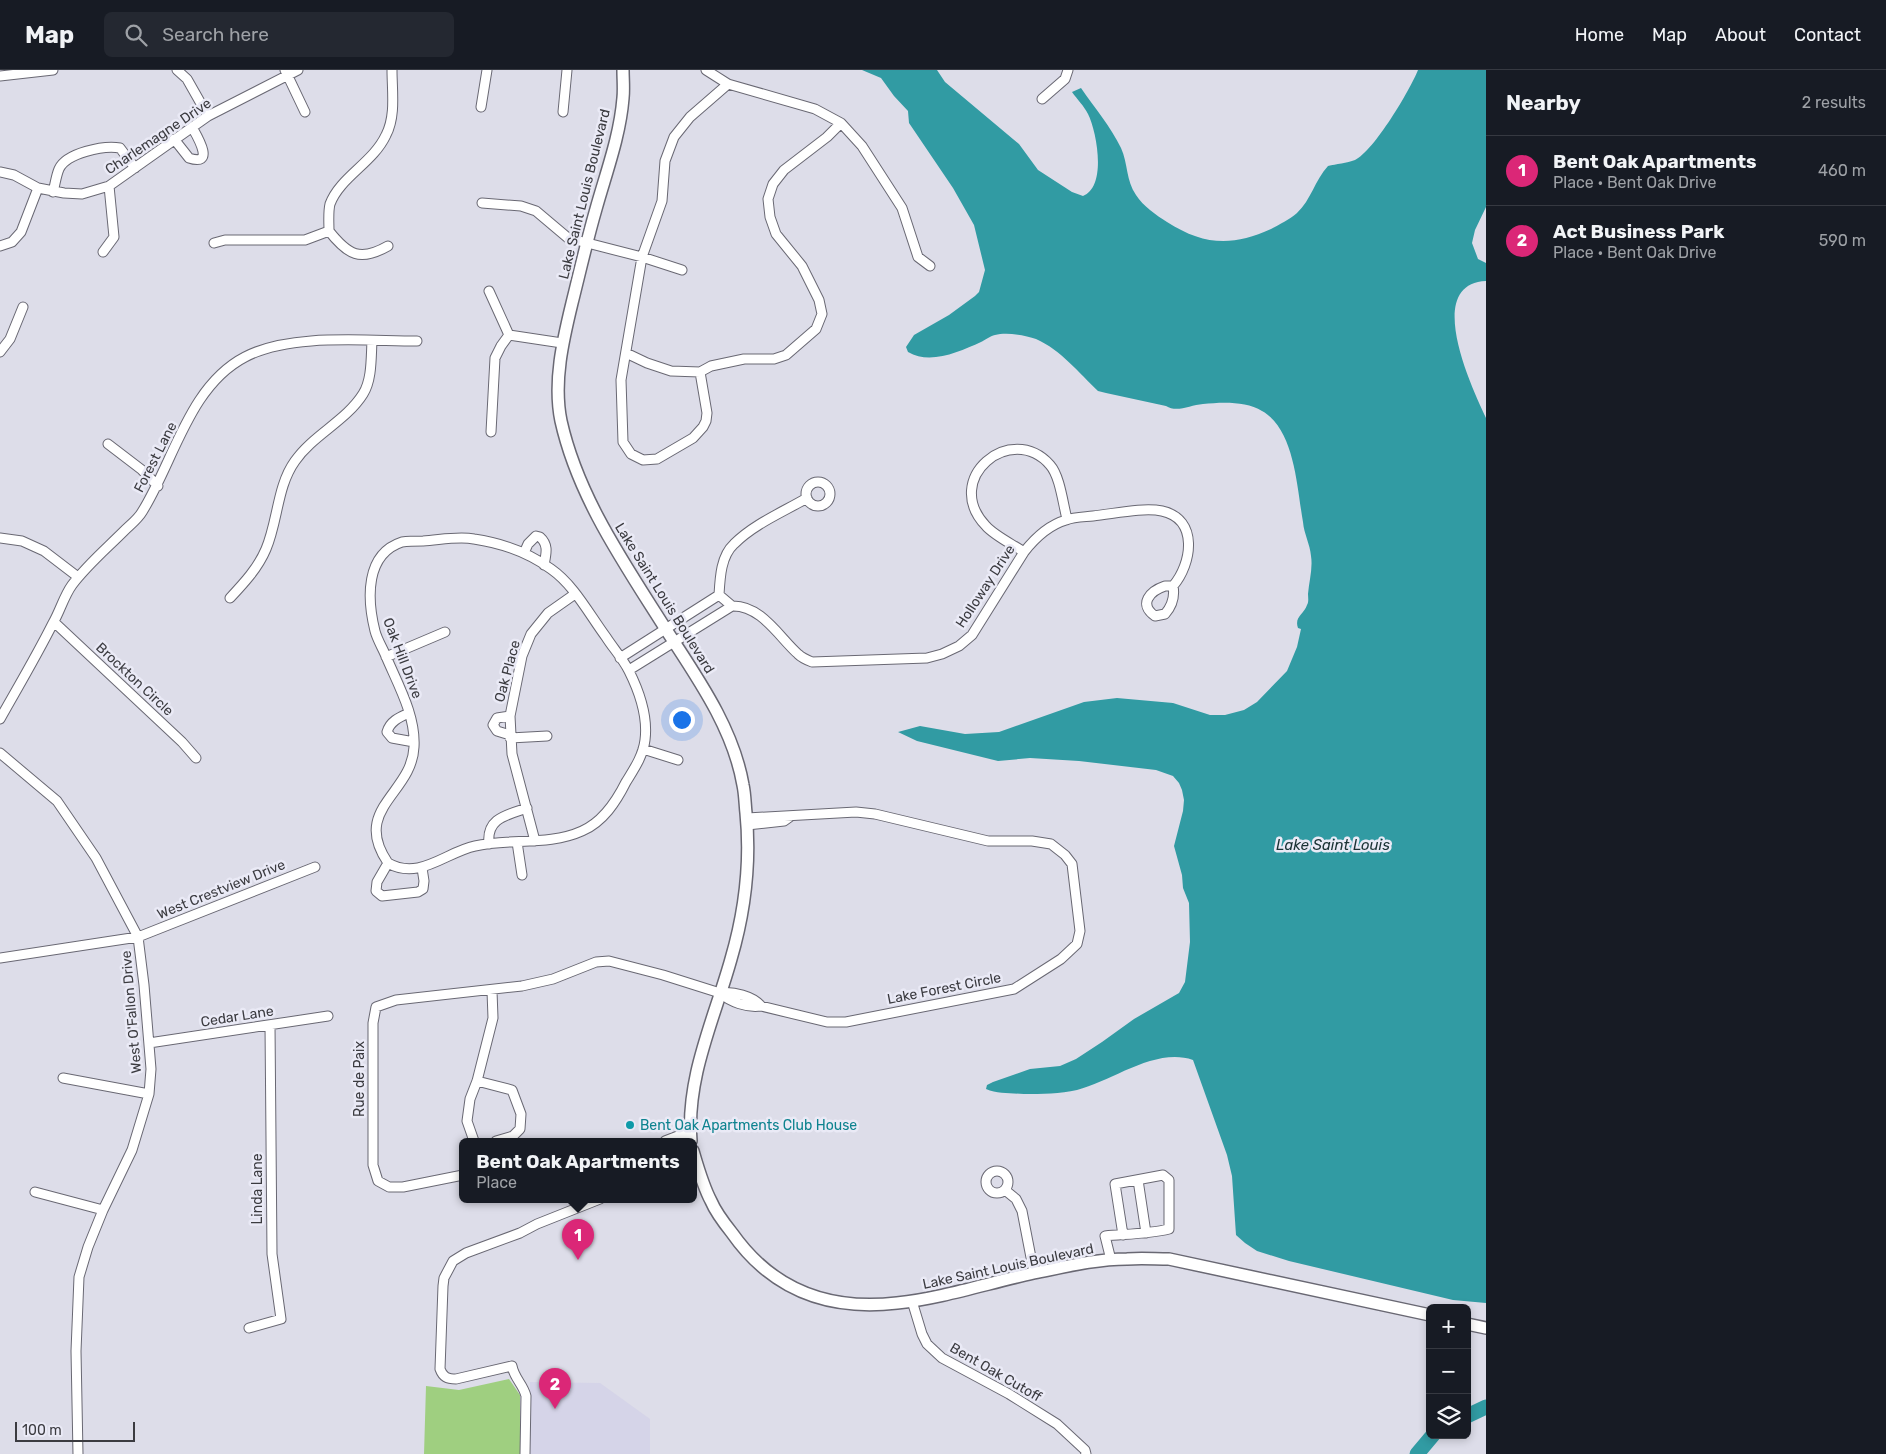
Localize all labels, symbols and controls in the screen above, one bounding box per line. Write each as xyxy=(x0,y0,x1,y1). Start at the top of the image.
search box xyxy=(104,12,454,57)
text: Map xyxy=(25,21,74,49)
icon: search xyxy=(122,21,150,49)
text: Search here xyxy=(162,23,269,46)
text: Home xyxy=(1575,24,1624,46)
text: Map xyxy=(1652,24,1687,46)
text: About xyxy=(1715,24,1766,46)
text: Contact xyxy=(1794,24,1861,46)
text: Nearby xyxy=(1506,90,1581,115)
text: 2 results xyxy=(1802,93,1866,112)
street label: Charlemagne Drive xyxy=(102,95,215,178)
street label: Lake Saint Louis Boulevard xyxy=(555,107,614,281)
text: Bent Oak Apartments xyxy=(1553,150,1757,173)
text: 1 xyxy=(1518,161,1526,180)
text: 460 m xyxy=(1818,161,1866,180)
text: Place · Bent Oak Drive xyxy=(1553,173,1717,192)
text: Act Business Park xyxy=(1553,220,1724,243)
text: 2 xyxy=(1517,231,1527,250)
text: 590 m xyxy=(1819,231,1866,250)
text: Place · Bent Oak Drive xyxy=(1553,243,1717,262)
street label: Forest Lane xyxy=(130,419,181,495)
street label: Lake Saint Louis Boulevard xyxy=(611,520,718,677)
street label: Holloway Drive xyxy=(952,541,1019,631)
street label: Oak Hill Drive xyxy=(379,615,426,701)
street label: Oak Place xyxy=(491,638,524,704)
street label: Brockton Circle xyxy=(92,639,177,720)
your location xyxy=(669,707,695,733)
water label: Lake Saint Louis xyxy=(1276,836,1390,854)
street label: West Crestview Drive xyxy=(155,856,288,923)
street label: West O'Fallon Drive xyxy=(118,950,145,1074)
street label: Lake Forest Circle xyxy=(886,969,1003,1008)
street label: Cedar Lane xyxy=(199,1002,275,1031)
street label: Rue de Paix xyxy=(351,1041,368,1117)
place label: Bent Oak Apartments Club House xyxy=(640,1117,857,1134)
marker: Bent Oak Apartments Club House xyxy=(624,1119,636,1131)
popup xyxy=(459,1138,697,1203)
text: Bent Oak Apartments xyxy=(476,1150,680,1173)
street label: Linda Lane xyxy=(249,1153,266,1225)
text: Place xyxy=(476,1173,517,1192)
pin: 1 xyxy=(562,1219,594,1260)
street label: Lake Saint Louis Boulevard xyxy=(921,1240,1095,1293)
map controls xyxy=(1426,1304,1471,1439)
button: + xyxy=(1426,1304,1471,1349)
street label: Bent Oak Cutoff xyxy=(947,1339,1045,1406)
button: − xyxy=(1426,1349,1471,1394)
pin: 2 xyxy=(539,1368,571,1409)
button: layers xyxy=(1426,1394,1471,1439)
scale bar xyxy=(15,1419,135,1442)
text: 100 m xyxy=(22,1422,62,1439)

